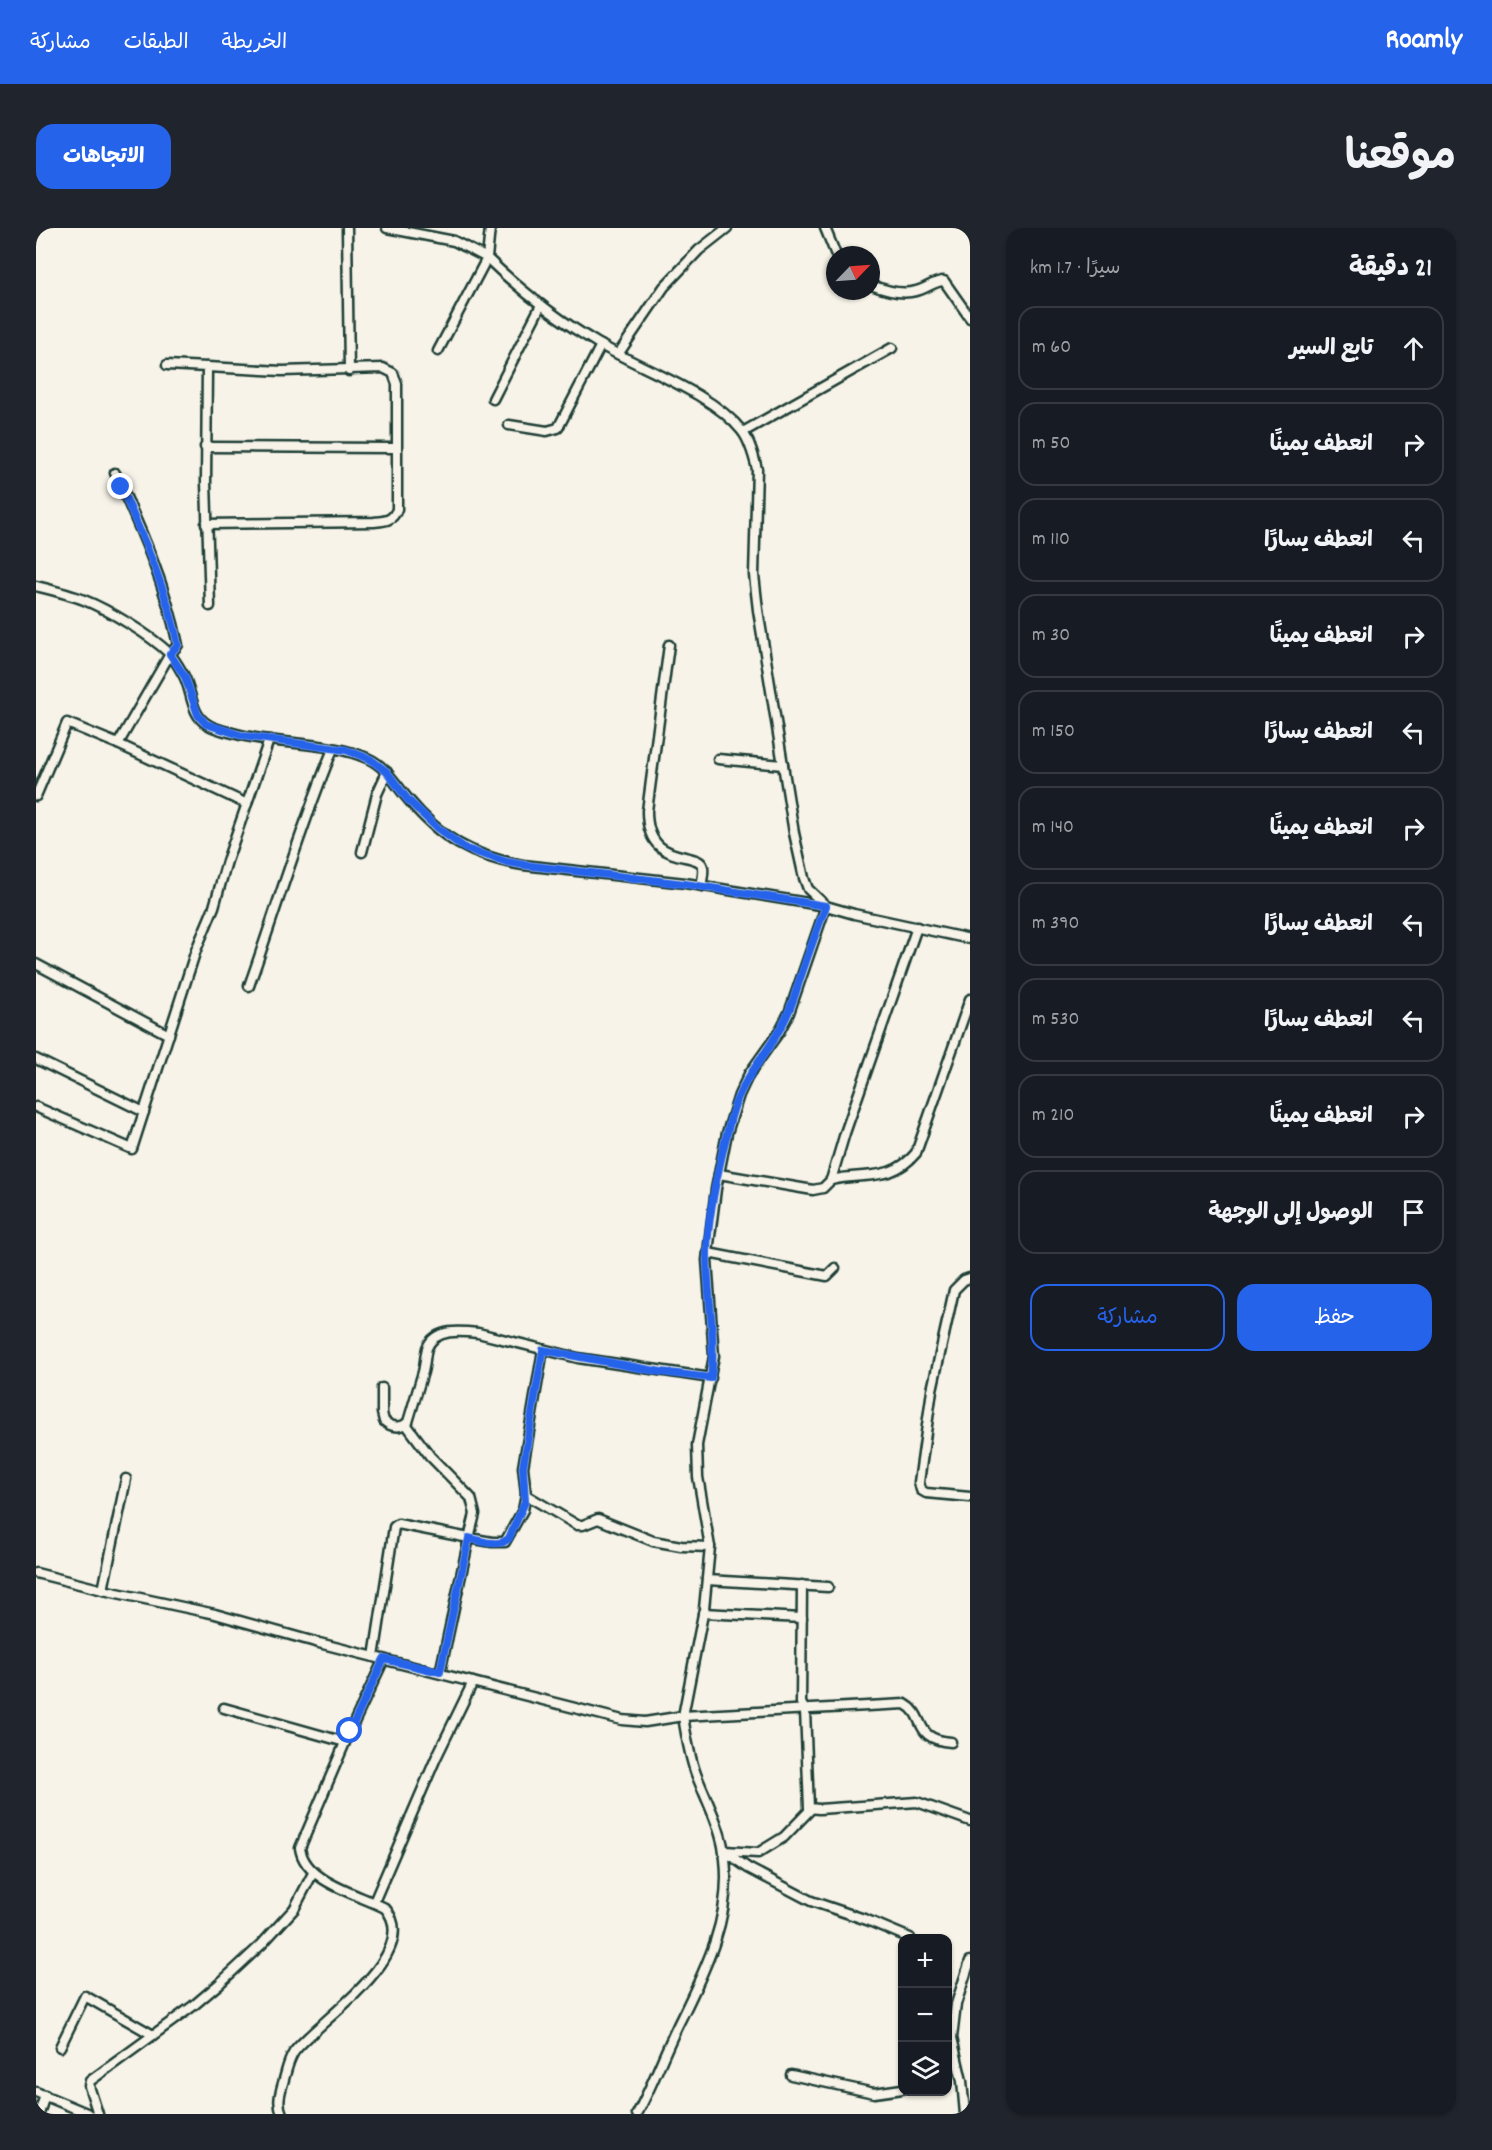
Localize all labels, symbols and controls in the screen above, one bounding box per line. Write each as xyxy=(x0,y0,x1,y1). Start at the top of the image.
text: Roamly xyxy=(1386,22,1462,62)
text: مشاركة xyxy=(30,29,91,59)
text: الطبقات xyxy=(124,29,189,59)
text: الخريطة xyxy=(222,29,287,59)
button: الاتجاهات xyxy=(36,124,171,189)
text: موقعنا xyxy=(1345,130,1456,190)
north arrow xyxy=(826,246,880,300)
text: 21 دقيقة xyxy=(1349,251,1432,288)
text: سيرًا · 1.7 km xyxy=(1030,255,1120,283)
icon: ahead xyxy=(1397,332,1430,365)
text: 60 m xyxy=(1032,334,1071,362)
text: تابع السير xyxy=(1290,334,1373,365)
icon: right xyxy=(1397,428,1430,461)
text: 50 m xyxy=(1032,430,1071,458)
text: انعطف يمينًا xyxy=(1270,430,1373,461)
route end xyxy=(107,473,133,499)
icon: left xyxy=(1397,524,1430,557)
text: 110 m xyxy=(1032,526,1070,554)
text: انعطف يسارًا xyxy=(1264,526,1373,557)
icon: right xyxy=(1397,620,1430,653)
text: 30 m xyxy=(1032,622,1070,650)
text: انعطف يمينًا xyxy=(1270,622,1373,653)
icon: left xyxy=(1397,716,1430,749)
text: 150 m xyxy=(1032,718,1075,746)
text: انعطف يسارًا xyxy=(1264,718,1373,749)
icon: right xyxy=(1397,812,1430,845)
text: 140 m xyxy=(1032,814,1074,842)
text: انعطف يمينًا xyxy=(1270,814,1373,845)
icon: left xyxy=(1397,908,1430,941)
text: 390 m xyxy=(1032,910,1079,938)
text: انعطف يسارًا xyxy=(1264,910,1373,941)
icon: left xyxy=(1397,1004,1430,1037)
text: 530 m xyxy=(1032,1006,1079,1034)
text: انعطف يسارًا xyxy=(1264,1006,1373,1037)
icon: right xyxy=(1397,1100,1430,1133)
text: 210 m xyxy=(1032,1102,1074,1130)
text: انعطف يمينًا xyxy=(1270,1102,1373,1133)
icon: arrive xyxy=(1397,1196,1430,1229)
text: الوصول إلى الوجهة xyxy=(1208,1198,1373,1229)
button: مشاركة xyxy=(1030,1284,1225,1351)
button: حفظ xyxy=(1237,1284,1432,1351)
route start xyxy=(336,1717,362,1743)
map controls xyxy=(898,1934,952,2096)
button: + xyxy=(898,1934,952,1988)
button: − xyxy=(898,1988,952,2042)
button: layers xyxy=(898,2042,952,2096)

